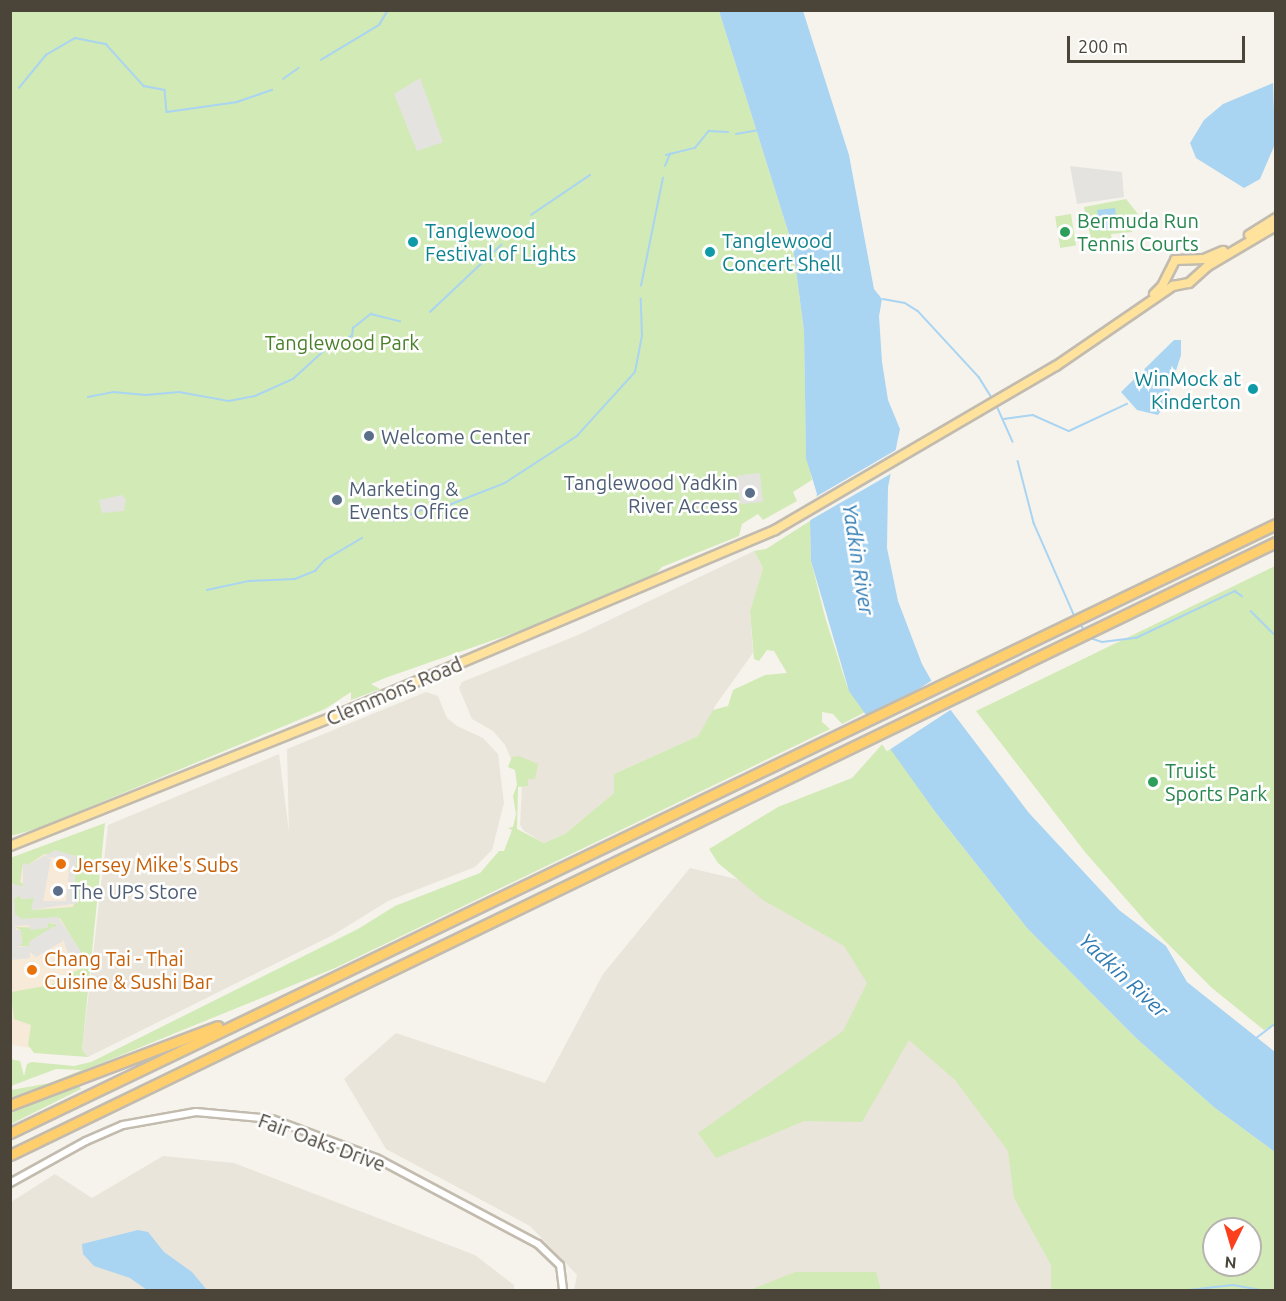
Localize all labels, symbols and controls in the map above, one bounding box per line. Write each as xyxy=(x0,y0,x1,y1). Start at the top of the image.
scale bar xyxy=(1070,24,1248,62)
text: 200 m xyxy=(1078,36,1128,56)
place label: Bermuda Run Tennis Courts xyxy=(1077,208,1199,255)
place label: Tanglewood Festival of Lights xyxy=(425,219,576,266)
marker: Bermuda Run Tennis Courts xyxy=(1058,225,1072,239)
place label: Tanglewood Concert Shell xyxy=(722,228,841,275)
marker: Tanglewood Festival of Lights xyxy=(406,235,420,249)
marker: Tanglewood Concert Shell xyxy=(703,245,717,259)
park label: Tanglewood Park xyxy=(265,330,419,354)
place label: WinMock at Kinderton xyxy=(1135,366,1241,413)
marker: WinMock at Kinderton xyxy=(1246,382,1260,396)
place label: Welcome Center xyxy=(381,424,530,448)
marker: Welcome Center xyxy=(362,429,376,443)
place label: Tanglewood Yadkin River Access xyxy=(564,470,738,517)
place label: Marketing & Events Office xyxy=(349,476,469,523)
marker: Tanglewood Yadkin River Access xyxy=(743,486,757,500)
marker: Marketing & Events Office xyxy=(330,493,344,507)
water label: Yadkin River xyxy=(838,501,880,617)
street label: Clemmons Road xyxy=(322,652,466,730)
place label: Truist Sports Park xyxy=(1165,759,1267,806)
marker: Truist Sports Park xyxy=(1146,775,1160,789)
place label: Jersey Mike's Subs xyxy=(73,852,239,876)
marker: Jersey Mike's Subs xyxy=(54,857,68,871)
place label: The UPS Store xyxy=(70,879,197,903)
marker: The UPS Store xyxy=(51,884,65,898)
water label: Yadkin River xyxy=(1074,927,1174,1023)
place label: Chang Tai - Thai Cuisine & Sushi Bar xyxy=(44,946,213,993)
marker: Chang Tai - Thai Cuisine & Sushi Bar xyxy=(25,963,39,977)
street label: Fair Oaks Drive xyxy=(255,1108,389,1176)
north arrow xyxy=(1202,1217,1262,1277)
text: N xyxy=(1224,1253,1237,1272)

